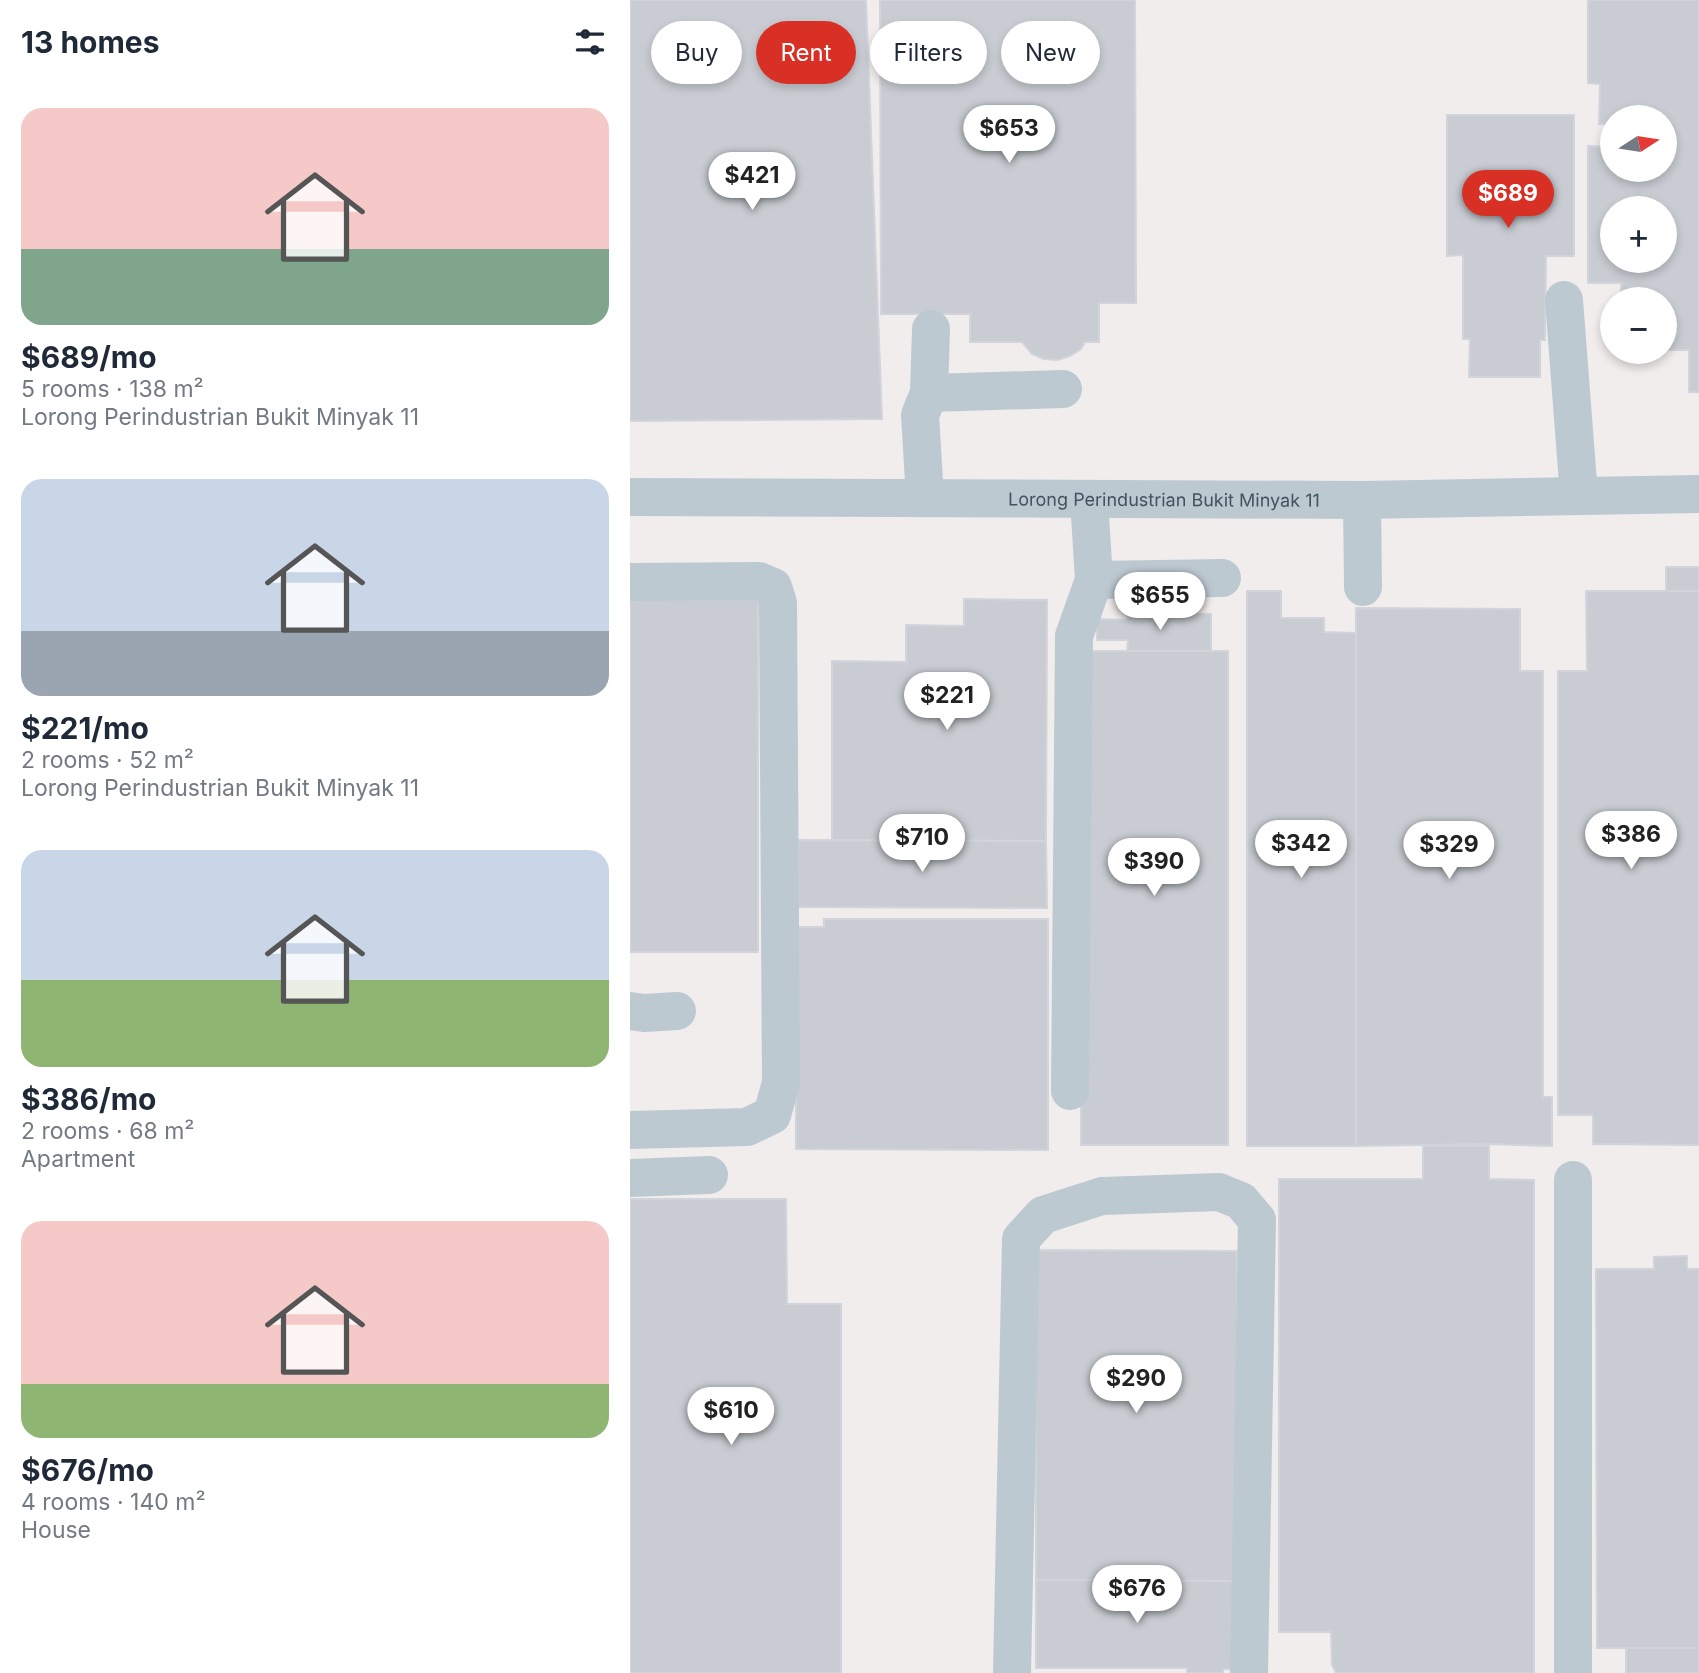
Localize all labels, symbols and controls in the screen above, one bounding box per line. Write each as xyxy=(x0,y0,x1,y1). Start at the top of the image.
chip: Buy xyxy=(651,21,742,84)
chip: Rent xyxy=(756,21,856,84)
chip: Filters xyxy=(870,21,987,84)
chip: New xyxy=(1001,21,1100,84)
icon: filters xyxy=(571,23,609,61)
text: 13 homes xyxy=(21,24,160,60)
north arrow xyxy=(1600,105,1676,182)
map controls xyxy=(1600,105,1677,364)
pin: $653 xyxy=(968,106,1050,165)
text: $653 xyxy=(979,114,1039,142)
pin: $421 xyxy=(711,152,793,212)
icon: home xyxy=(252,154,378,280)
text: $421 xyxy=(724,161,780,189)
pin: $689 xyxy=(1467,170,1549,230)
text: $689 xyxy=(1478,179,1538,207)
button: + xyxy=(1600,196,1677,273)
button: − xyxy=(1600,287,1677,364)
text: $689/mo xyxy=(21,339,157,375)
text: 5 rooms · 138 m² xyxy=(21,375,204,403)
text: Lorong Perindustrian Bukit Minyak 11 xyxy=(21,403,419,431)
street label: Lorong Perindustrian Bukit Minyak 11 xyxy=(1008,488,1320,510)
icon: home xyxy=(252,525,378,651)
pin: $655 xyxy=(1119,572,1201,632)
text: $655 xyxy=(1130,581,1190,609)
pin: $221 xyxy=(906,672,988,732)
text: $221 xyxy=(920,681,974,709)
text: $221/mo xyxy=(21,710,149,746)
text: 2 rooms · 52 m² xyxy=(21,746,194,774)
text: Lorong Perindustrian Bukit Minyak 11 xyxy=(21,774,419,802)
pin: $386 xyxy=(1590,812,1672,871)
pin: $710 xyxy=(881,814,963,874)
pin: $342 xyxy=(1260,820,1342,880)
text: $386 xyxy=(1601,820,1661,848)
pin: $329 xyxy=(1408,822,1490,881)
text: $710 xyxy=(895,823,949,851)
text: $342 xyxy=(1271,829,1331,857)
text: $329 xyxy=(1419,830,1479,858)
pin: $390 xyxy=(1113,838,1195,898)
text: $390 xyxy=(1124,847,1184,875)
icon: home xyxy=(252,896,378,1022)
text: $386/mo xyxy=(21,1081,156,1117)
text: 2 rooms · 68 m² xyxy=(21,1117,194,1145)
text: Apartment xyxy=(21,1145,135,1173)
icon: home xyxy=(252,1267,378,1393)
pin: $290 xyxy=(1095,1356,1177,1415)
text: $290 xyxy=(1106,1364,1166,1392)
pin: $610 xyxy=(690,1388,772,1447)
text: $610 xyxy=(703,1396,759,1424)
text: $676/mo xyxy=(21,1452,154,1488)
text: 4 rooms · 140 m² xyxy=(21,1488,206,1516)
text: House xyxy=(21,1516,91,1544)
pin: $676 xyxy=(1096,1566,1178,1625)
text: $676 xyxy=(1108,1574,1166,1602)

